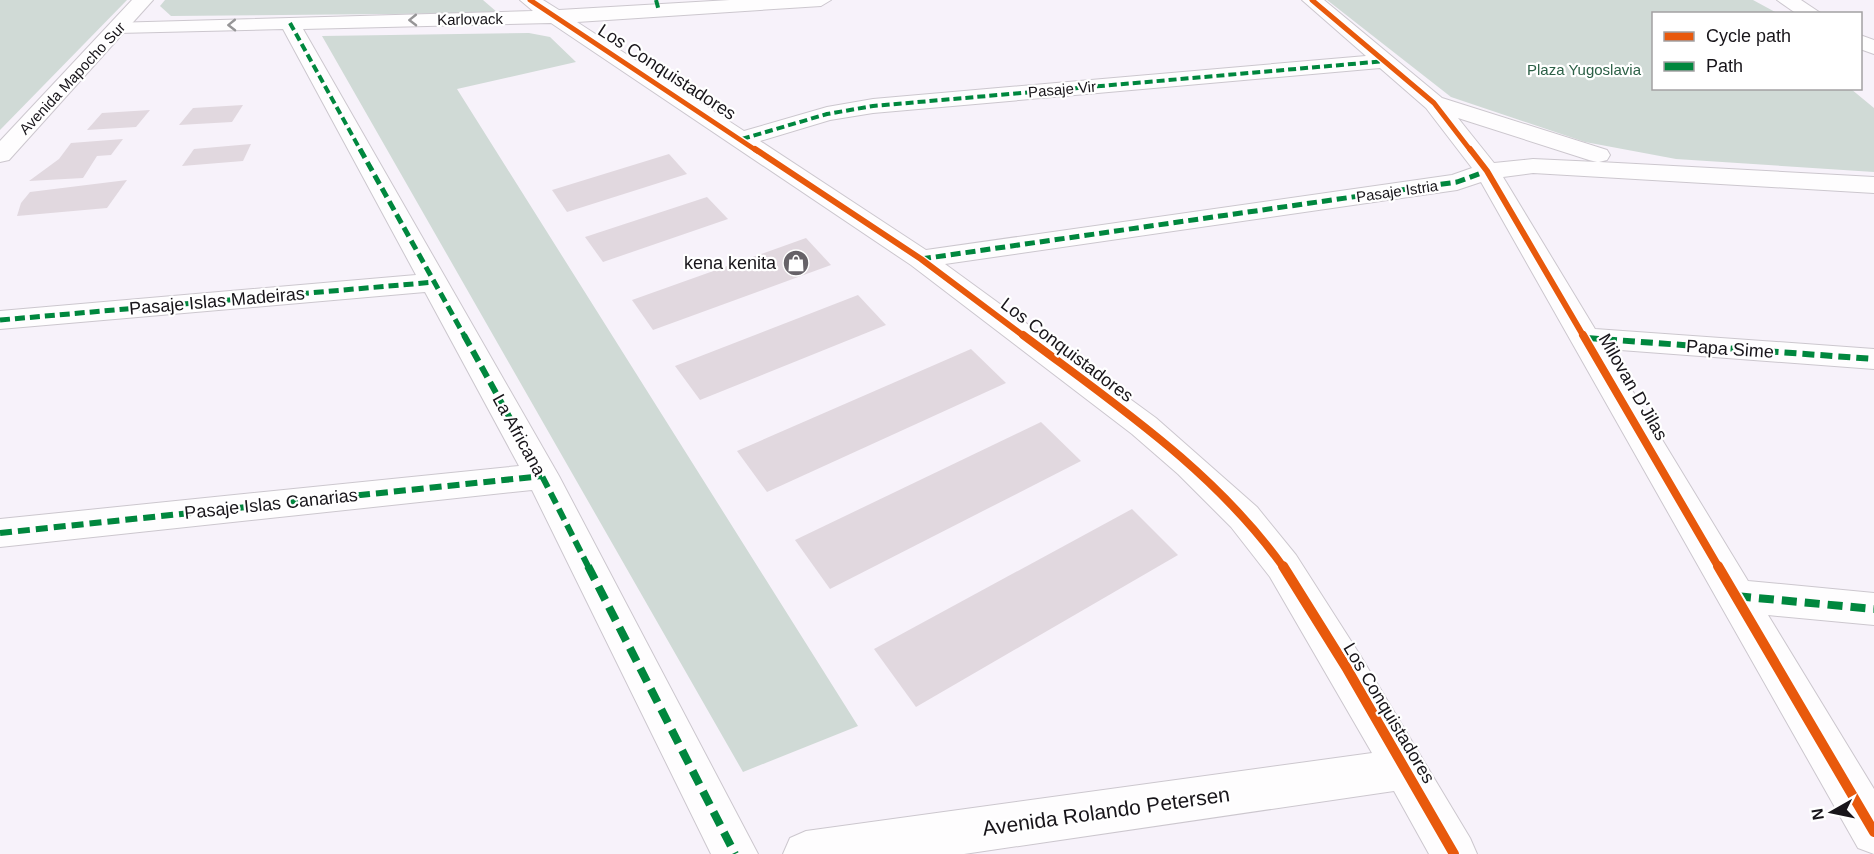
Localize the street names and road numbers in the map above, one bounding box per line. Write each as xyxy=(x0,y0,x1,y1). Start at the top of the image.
street label: Karlovack xyxy=(437,10,504,28)
street label: Avenida Mapocho Sur xyxy=(16,18,128,138)
street label: Los Conquistadores xyxy=(594,20,740,124)
street label: Pasaje Vir xyxy=(1027,78,1097,100)
street label: Pasaje Istria xyxy=(1355,177,1440,205)
street label: Pasaje Islas Madeiras xyxy=(128,283,306,319)
street label: Los Conquistadores xyxy=(997,294,1137,406)
street label: Milovan D'Jilas xyxy=(1594,330,1672,444)
street label: Papa Sime xyxy=(1685,336,1775,362)
street label: La Africana xyxy=(488,391,550,480)
street label: Pasaje Islas Canarias xyxy=(183,485,359,523)
street label: Los Conquistadores xyxy=(1339,639,1439,787)
street label: Avenida Rolando Petersen xyxy=(981,782,1231,840)

